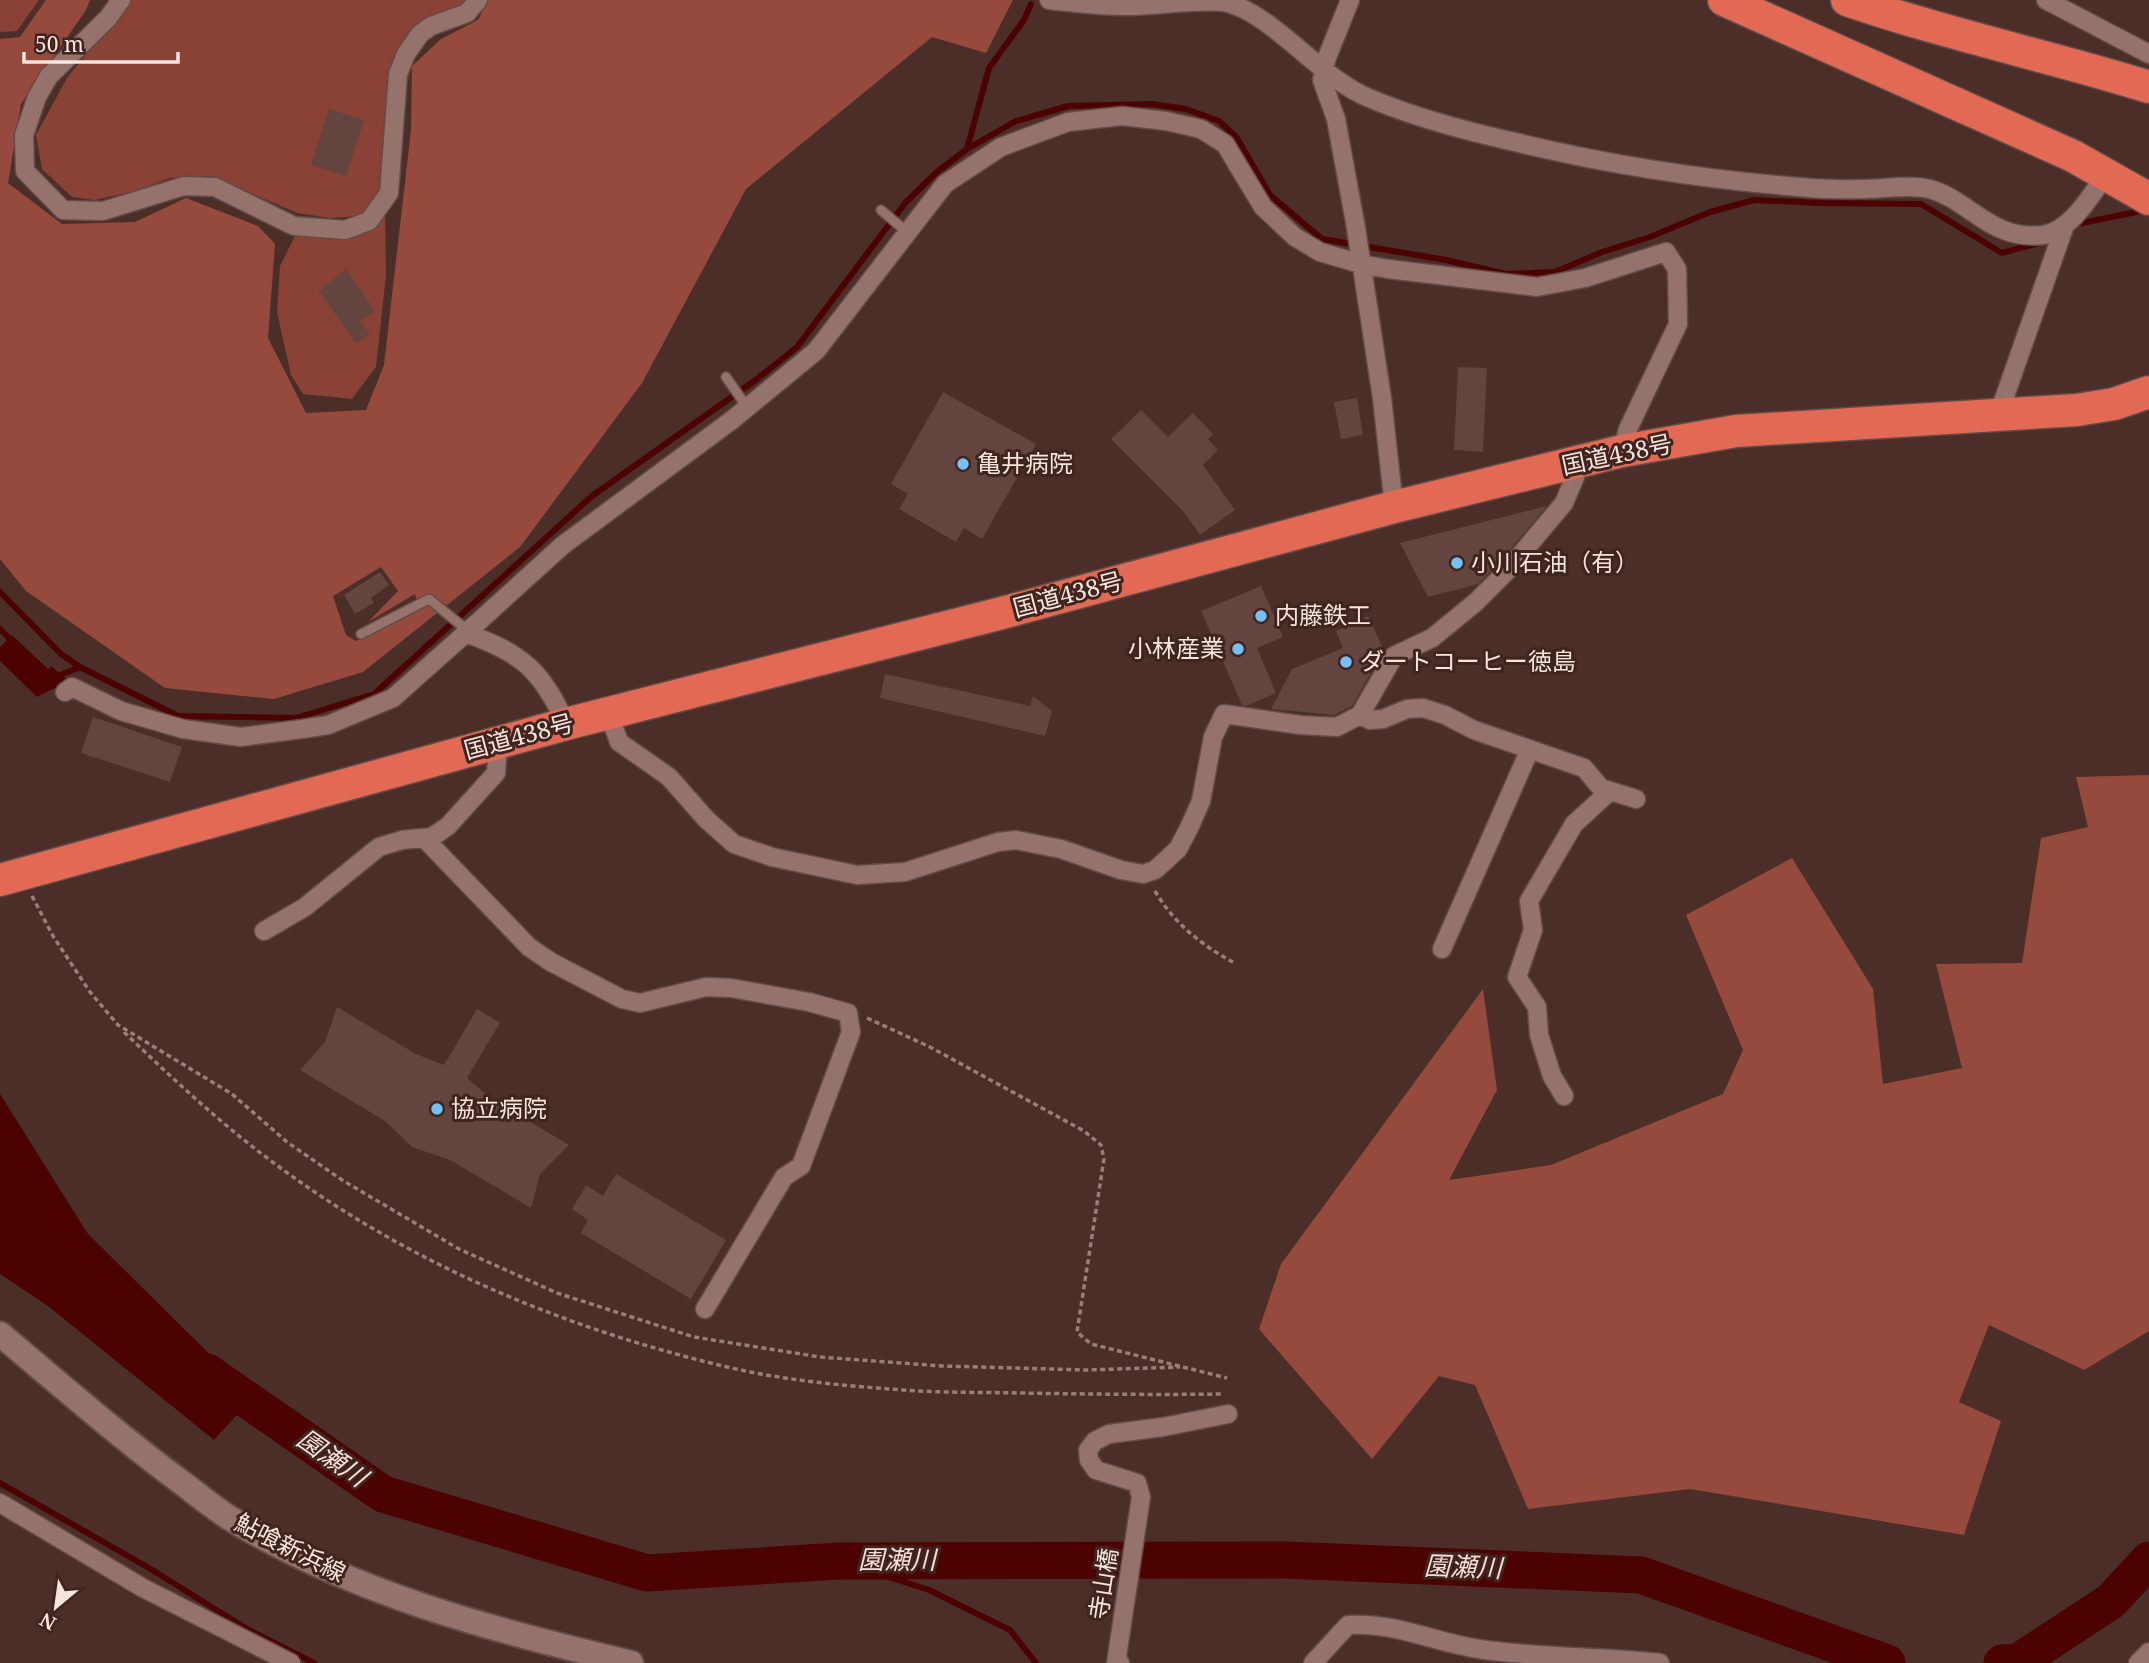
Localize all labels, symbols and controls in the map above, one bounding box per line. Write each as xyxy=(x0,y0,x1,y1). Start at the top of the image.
scale bar xyxy=(24,21,178,65)
text: 50 m xyxy=(35,30,84,58)
street label: 国道438号 xyxy=(1558,426,1675,481)
place label: 亀井病院 xyxy=(977,446,1073,479)
marker: 亀井病院 xyxy=(955,456,971,472)
place label: 小川石油（有） xyxy=(1471,545,1639,578)
marker: 小川石油（有） xyxy=(1449,555,1465,571)
street label: 国道438号 xyxy=(1009,563,1126,624)
place label: 内藤鉄工 xyxy=(1275,598,1371,631)
marker: 内藤鉄工 xyxy=(1253,608,1269,624)
place label: 小林産業 xyxy=(1128,631,1224,664)
marker: 小林産業 xyxy=(1230,641,1246,657)
place label: ダートコーヒー徳島 xyxy=(1360,644,1576,677)
marker: ダートコーヒー徳島 xyxy=(1338,654,1354,670)
street label: 国道438号 xyxy=(460,705,577,766)
place label: 協立病院 xyxy=(451,1091,547,1124)
marker: 協立病院 xyxy=(429,1101,445,1117)
water label: 園瀬川 xyxy=(290,1420,377,1496)
street label: 鮎喰新浜線 xyxy=(230,1505,352,1589)
water label: 園瀬川 xyxy=(858,1541,939,1577)
street label: 寺山橋 xyxy=(1081,1546,1124,1622)
water label: 園瀬川 xyxy=(1423,1547,1506,1585)
north arrow xyxy=(21,1572,91,1642)
text: N xyxy=(35,1607,61,1637)

